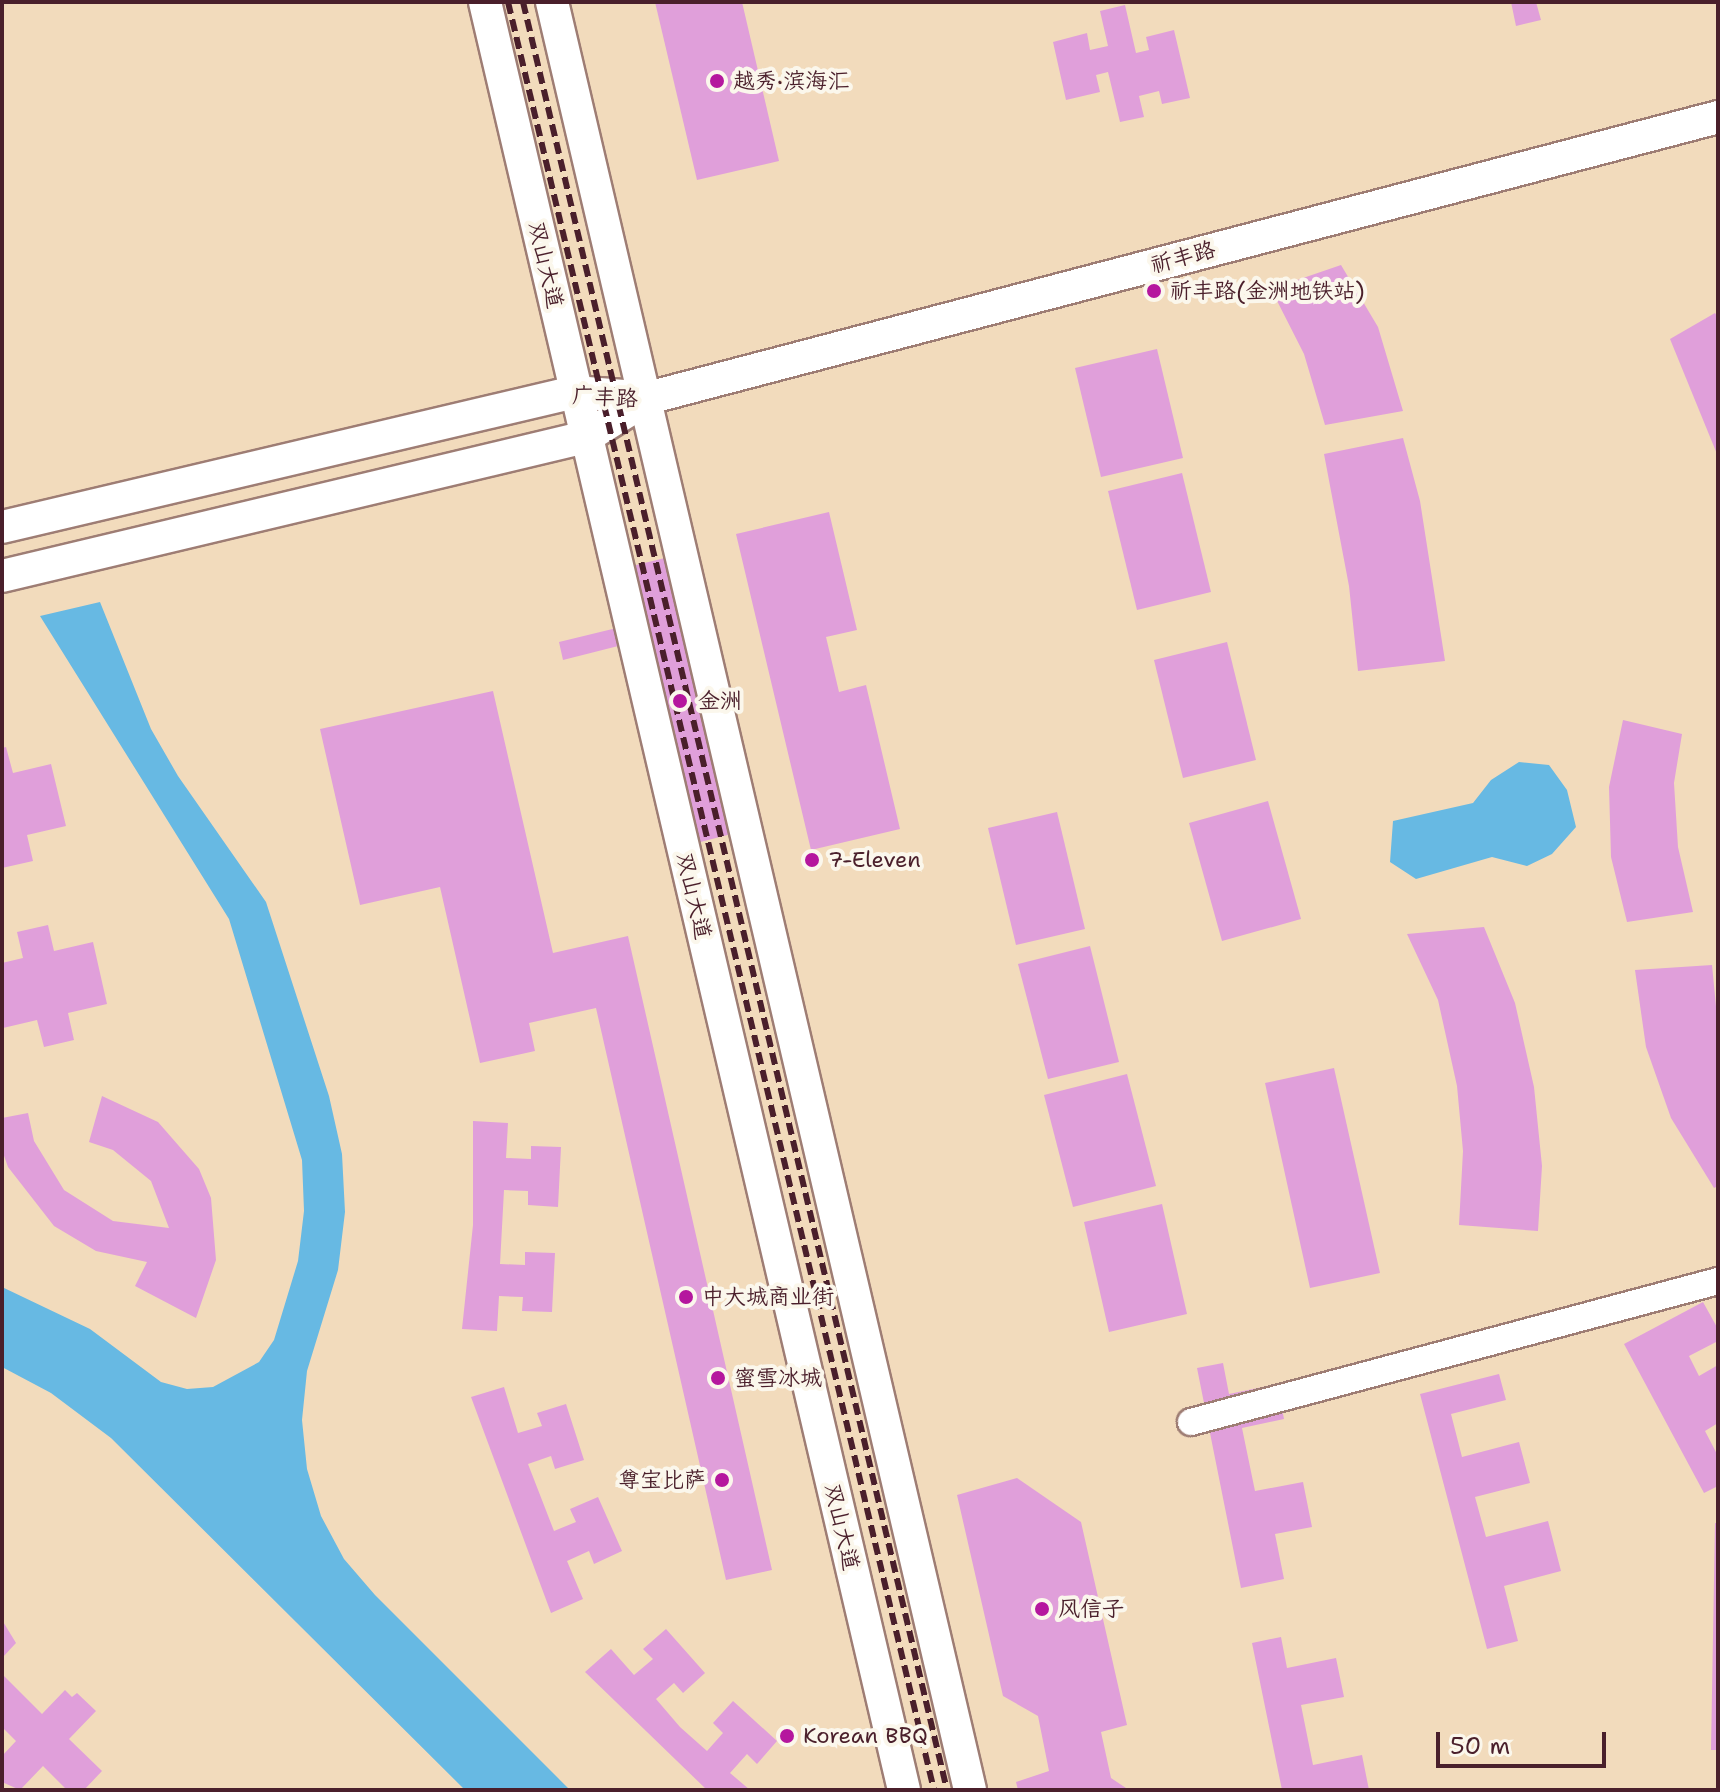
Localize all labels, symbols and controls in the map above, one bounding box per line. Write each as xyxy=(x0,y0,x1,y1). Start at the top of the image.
place label: 越秀·滨海汇 xyxy=(733,68,849,94)
marker: 越秀·滨海汇 xyxy=(708,72,726,90)
street label: 双山大道 xyxy=(523,219,569,311)
street label: 祈丰路 xyxy=(1148,236,1218,278)
place label: 祈丰路(金洲地铁站) xyxy=(1170,278,1365,304)
marker: 祈丰路(金洲地铁站) xyxy=(1145,282,1163,300)
street label: 广丰路 xyxy=(571,382,639,412)
place label: 金洲 xyxy=(698,688,742,714)
marker: 金洲 xyxy=(669,690,691,712)
place label: 7-Eleven xyxy=(828,847,921,873)
street label: 双山大道 xyxy=(671,850,717,942)
marker: 7-Eleven xyxy=(803,851,821,869)
place label: 中大城商业街 xyxy=(702,1284,834,1310)
marker: 中大城商业街 xyxy=(677,1288,695,1306)
place label: 蜜雪冰城 xyxy=(734,1365,822,1391)
marker: 蜜雪冰城 xyxy=(709,1369,727,1387)
place label: 尊宝比萨 xyxy=(618,1467,706,1493)
marker: 尊宝比萨 xyxy=(713,1471,731,1489)
street label: 双山大道 xyxy=(819,1481,865,1573)
place label: 风信子 xyxy=(1058,1596,1124,1622)
marker: 风信子 xyxy=(1033,1600,1051,1618)
scale bar xyxy=(1440,1716,1610,1766)
place label: Korean BBQ xyxy=(803,1723,928,1749)
marker: Korean BBQ xyxy=(778,1727,796,1745)
text: 50 m xyxy=(1450,1730,1510,1762)

